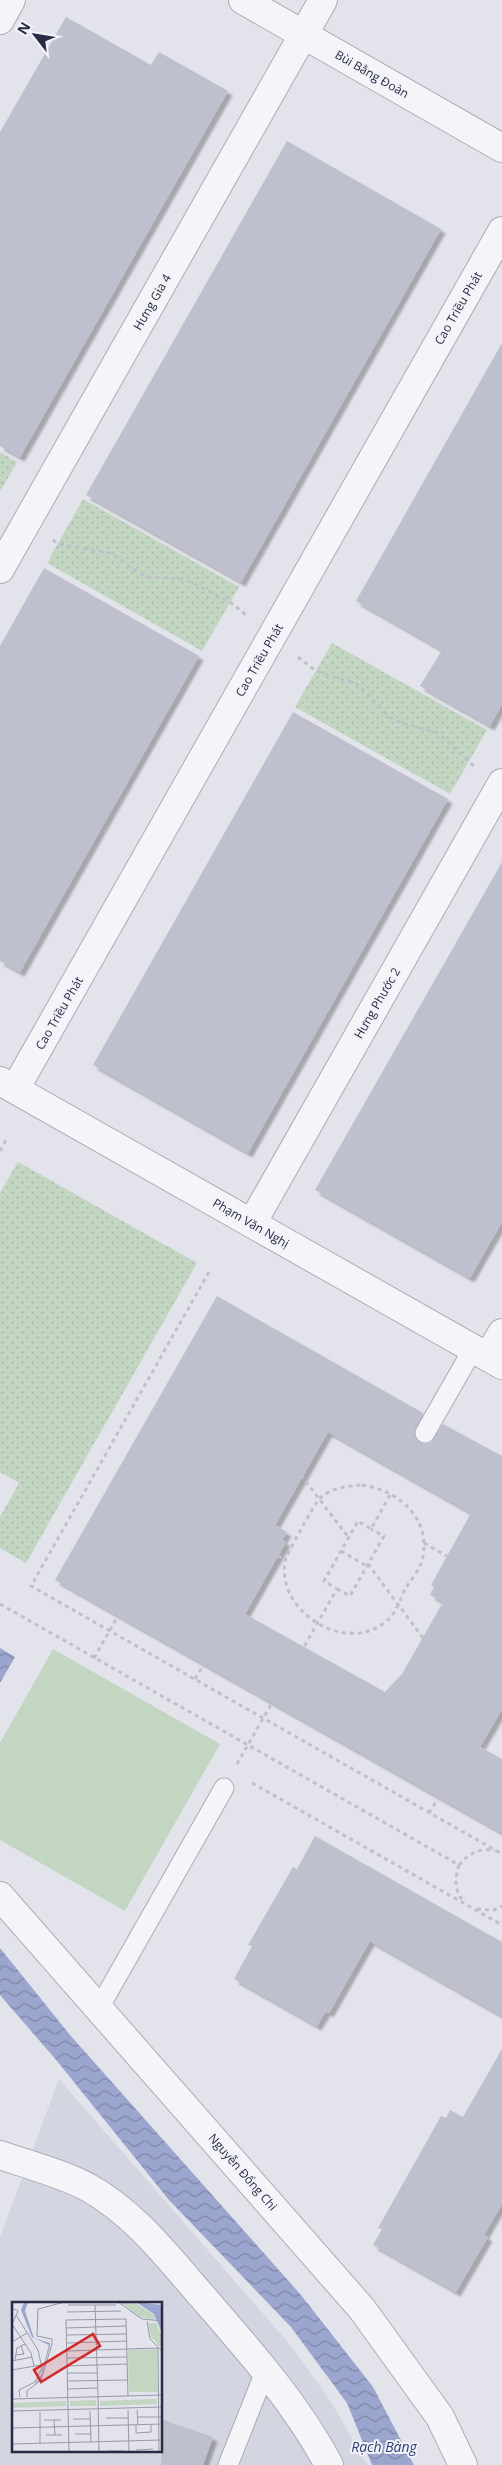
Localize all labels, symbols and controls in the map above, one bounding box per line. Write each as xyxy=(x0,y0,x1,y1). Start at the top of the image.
north arrow xyxy=(10,10,60,60)
text: N xyxy=(12,18,35,38)
street label: Bùi Bằng Đoàn xyxy=(332,46,412,102)
street label: Cao Triều Phát xyxy=(430,268,486,348)
street label: Hưng Gia 4 xyxy=(129,271,175,333)
street label: Cao Triều Phát xyxy=(231,620,287,700)
street label: Hưng Phước 2 xyxy=(350,964,404,1042)
street label: Cao Triều Phát xyxy=(31,973,87,1053)
street label: Phạm Văn Nghị xyxy=(210,1194,292,1252)
street label: Nguyễn Đổng Chi xyxy=(205,2130,281,2214)
inset map xyxy=(12,2302,162,2452)
water label: Rạch Bàng xyxy=(351,2437,418,2456)

